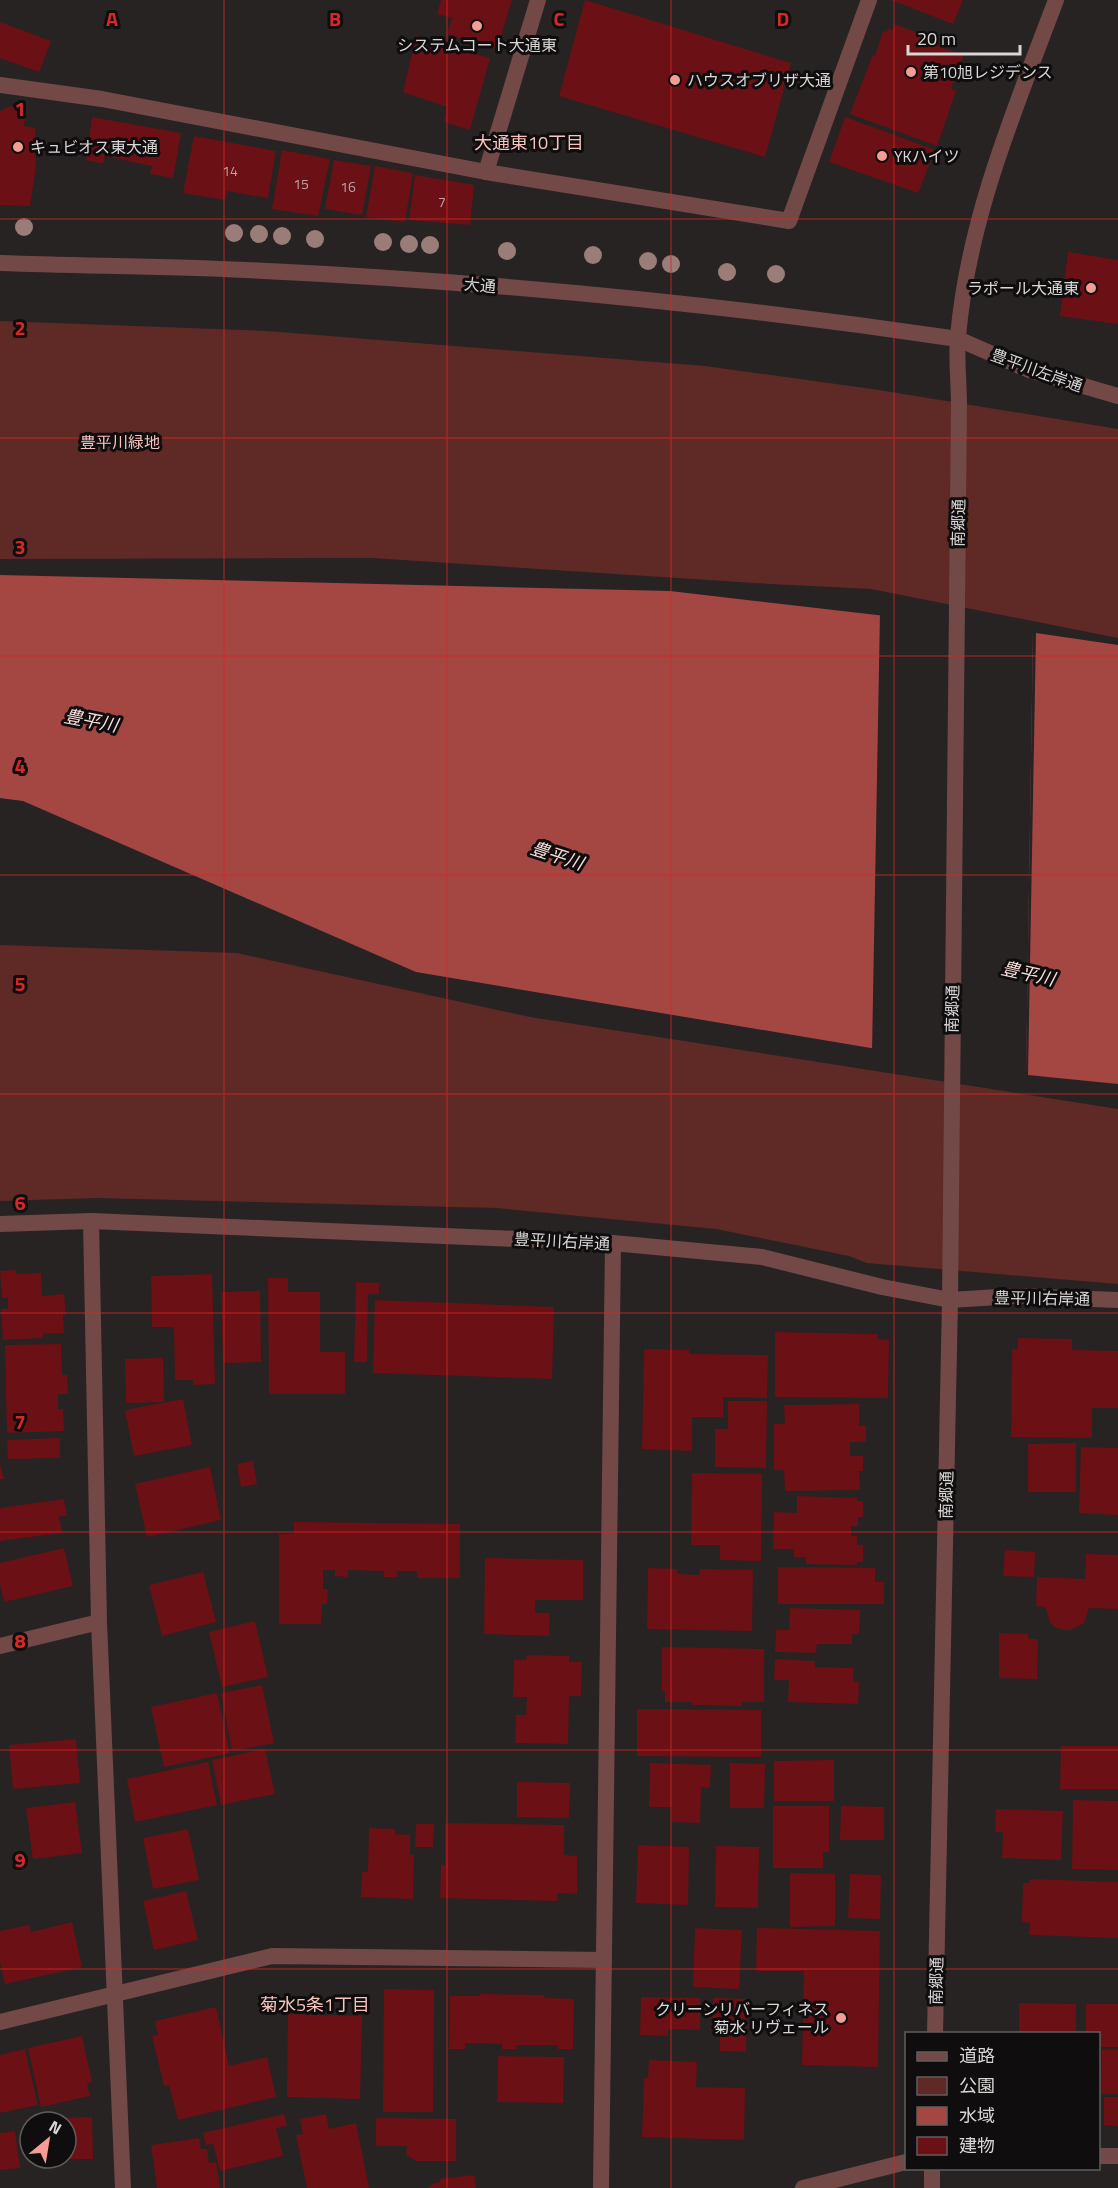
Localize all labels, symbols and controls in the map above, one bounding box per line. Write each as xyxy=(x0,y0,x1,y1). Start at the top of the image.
text: A xyxy=(106,3,118,34)
text: B xyxy=(329,3,341,34)
text: C xyxy=(554,3,565,34)
text: D xyxy=(777,3,789,34)
scale bar xyxy=(908,18,1020,56)
marker: システムコート大通東 xyxy=(470,19,484,33)
text: 20 m xyxy=(917,25,956,52)
place label: システムコート大通東 xyxy=(397,33,557,57)
place label: 第10旭レジデンス xyxy=(923,60,1053,84)
marker: 第10旭レジデンス xyxy=(904,65,918,79)
place label: ハウスオブリザ大通 xyxy=(687,68,831,92)
marker: ハウスオブリザ大通 xyxy=(668,73,682,87)
text: 1 xyxy=(14,93,26,124)
district label: 大通東10丁目 xyxy=(474,129,584,156)
place label: キュビオス東大通 xyxy=(30,135,158,159)
marker: キュビオス東大通 xyxy=(11,140,25,154)
place label: YKハイツ xyxy=(894,144,959,168)
marker: YKハイツ xyxy=(875,149,889,163)
house number: 14 xyxy=(222,160,238,181)
house number: 15 xyxy=(293,173,309,194)
house number: 16 xyxy=(340,176,356,197)
house number: 7 xyxy=(438,191,446,212)
street label: 大通 xyxy=(463,272,497,298)
place label: ラポール大通東 xyxy=(967,276,1079,300)
marker: ラポール大通東 xyxy=(1084,281,1098,295)
text: 2 xyxy=(14,312,26,343)
street label: 豊平川左岸通 xyxy=(988,342,1086,398)
park label: 豊平川緑地 xyxy=(80,430,160,454)
street label: 南郷通 xyxy=(946,499,970,547)
text: 3 xyxy=(14,531,26,562)
water label: 豊平川 xyxy=(62,702,122,739)
text: 4 xyxy=(14,750,26,781)
water label: 豊平川 xyxy=(527,834,589,877)
water label: 豊平川 xyxy=(999,954,1059,993)
text: 5 xyxy=(14,968,26,999)
street label: 南郷通 xyxy=(940,985,964,1033)
text: 6 xyxy=(14,1187,26,1218)
street label: 豊平川右岸通 xyxy=(513,1227,611,1255)
street label: 豊平川右岸通 xyxy=(994,1285,1090,1311)
text: 7 xyxy=(14,1406,26,1437)
street label: 南郷通 xyxy=(934,1471,958,1519)
text: 8 xyxy=(14,1625,26,1656)
text: 9 xyxy=(14,1844,26,1875)
street label: 南郷通 xyxy=(924,1957,948,2005)
district label: 菊水5条1丁目 xyxy=(260,1991,370,2018)
place label: クリーンリバーフィネス 菊水 リヴェール xyxy=(655,1997,829,2039)
marker: クリーンリバーフィネス 菊水 リヴェール xyxy=(834,2011,848,2025)
legend xyxy=(905,2032,1100,2170)
text: 道路 xyxy=(959,2042,995,2069)
text: 公園 xyxy=(959,2072,995,2099)
text: 水域 xyxy=(959,2102,995,2129)
north arrow xyxy=(18,2110,78,2170)
text: N xyxy=(45,2114,66,2140)
text: 建物 xyxy=(959,2132,995,2159)

